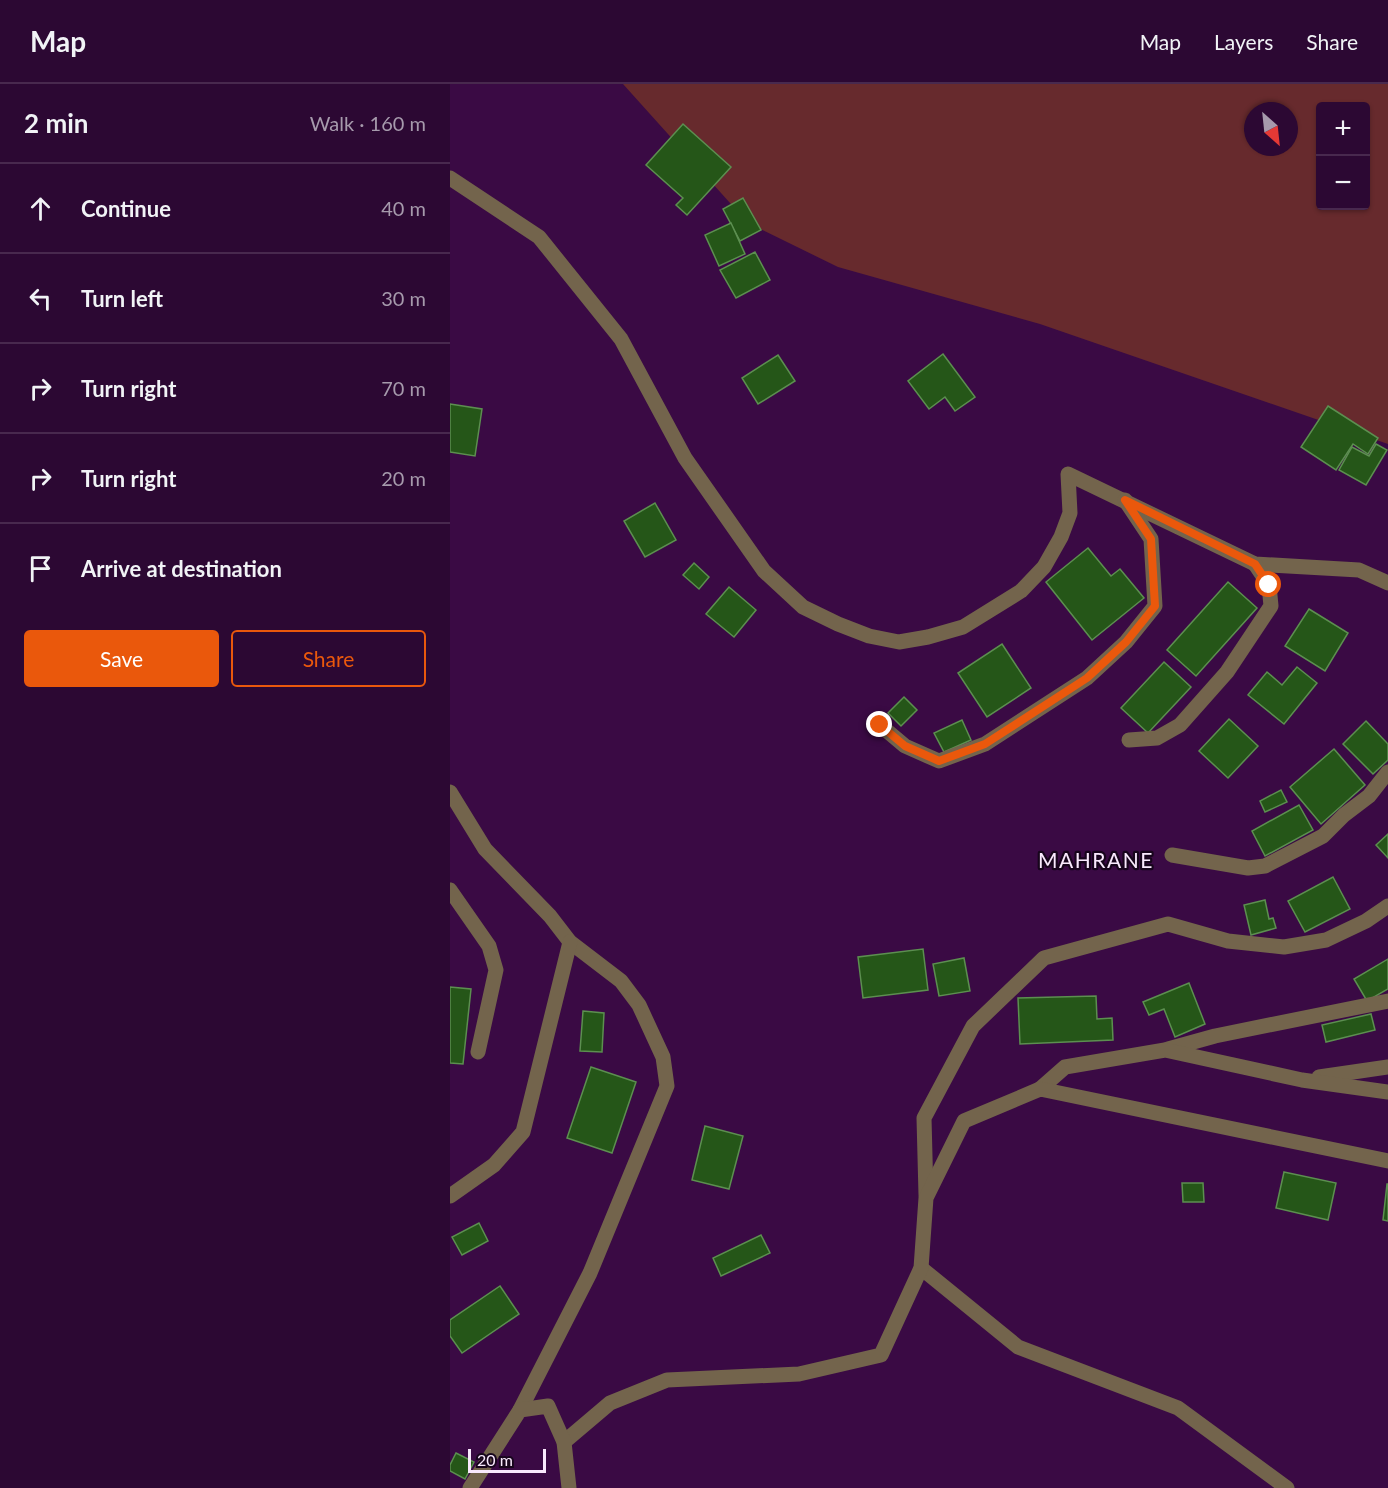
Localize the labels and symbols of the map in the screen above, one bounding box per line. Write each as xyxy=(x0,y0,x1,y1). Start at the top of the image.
north arrow xyxy=(1244,102,1298,156)
route start xyxy=(1255,571,1281,597)
route end xyxy=(866,711,892,737)
district label: MAHRANE xyxy=(1038,847,1154,872)
scale bar xyxy=(468,1446,546,1474)

